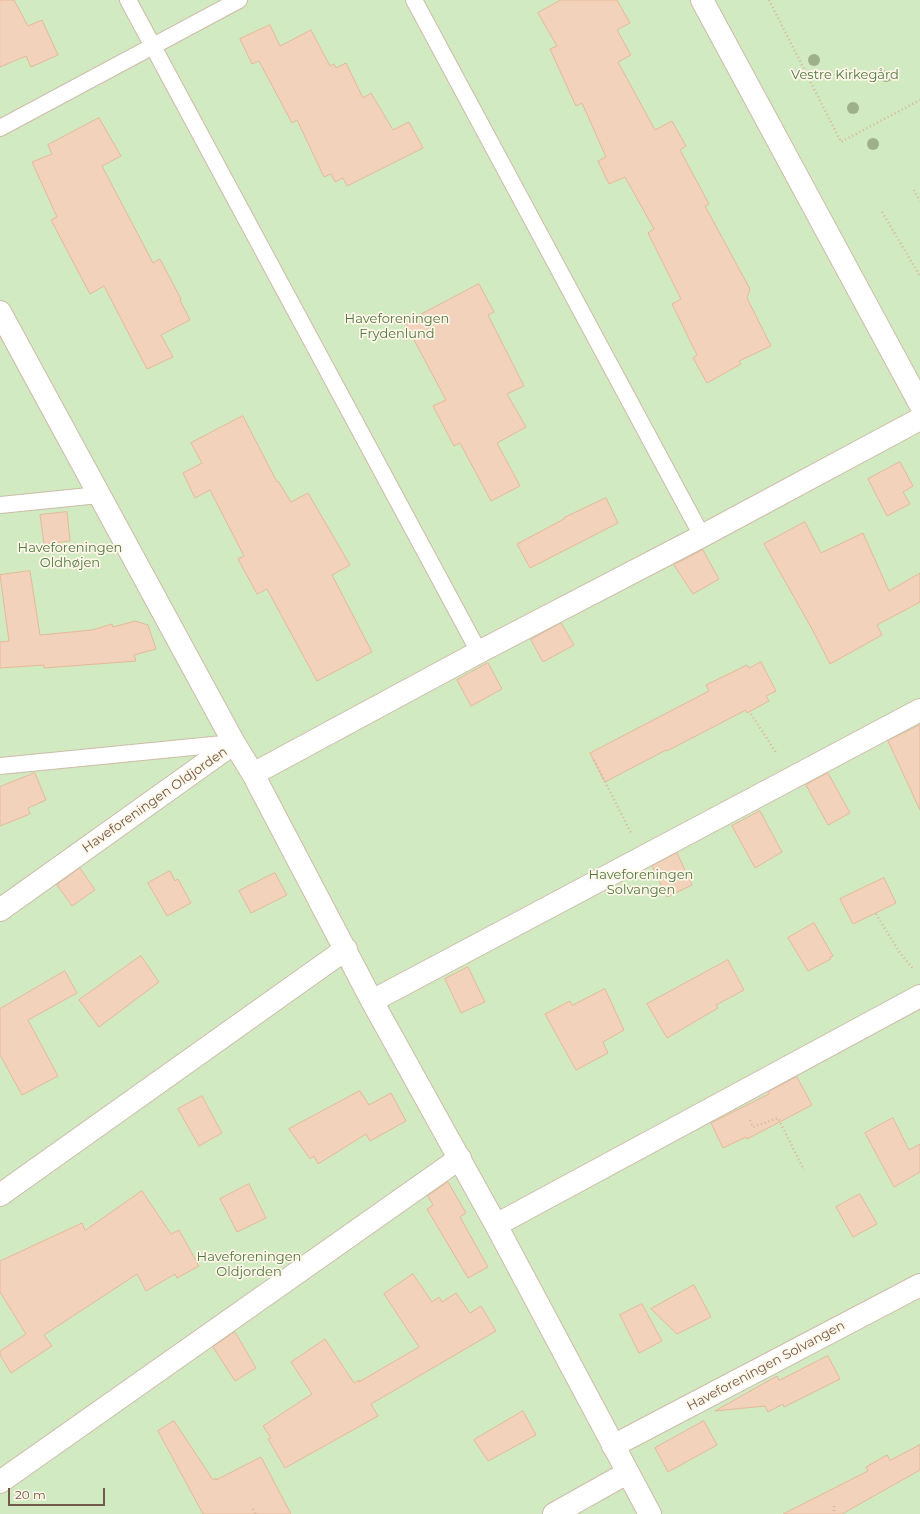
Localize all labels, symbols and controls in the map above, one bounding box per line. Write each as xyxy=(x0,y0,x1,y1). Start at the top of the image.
park label: Vestre Kirkegård xyxy=(791,67,899,83)
park label: Haveforeningen Frydenlund xyxy=(345,311,449,342)
park label: Haveforeningen Oldhøjen xyxy=(18,540,122,571)
street label: Haveforeningen Oldjorden xyxy=(79,744,231,856)
park label: Haveforeningen Solvangen xyxy=(589,867,693,898)
park label: Haveforeningen Oldjorden xyxy=(197,1249,301,1280)
street label: Haveforeningen Solvangen xyxy=(684,1318,848,1414)
scale bar xyxy=(10,1480,107,1506)
text: 20 m xyxy=(15,1487,46,1502)

